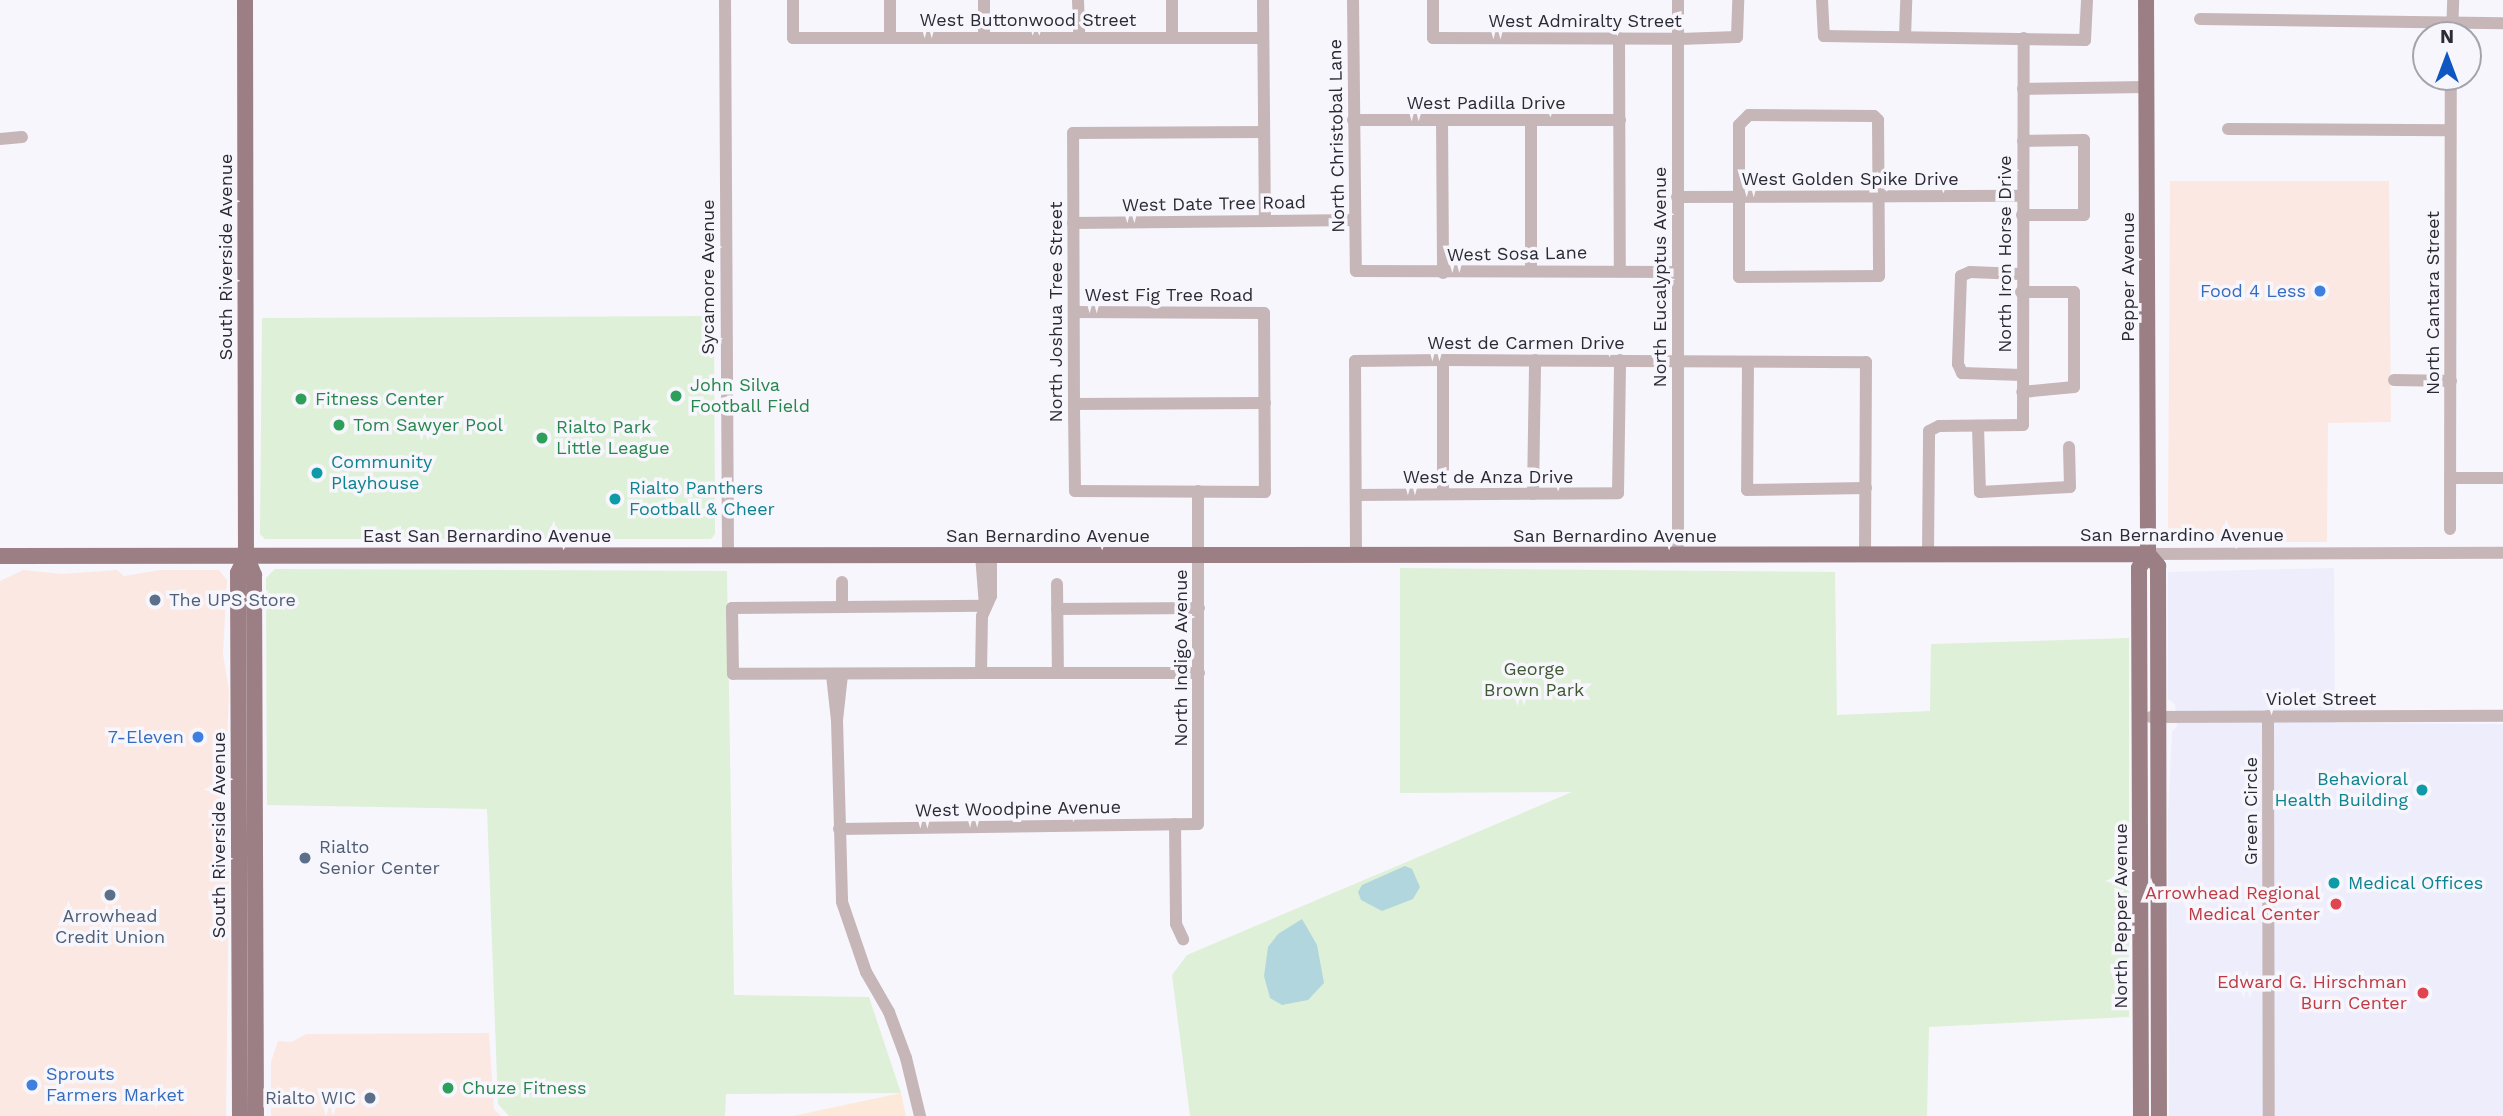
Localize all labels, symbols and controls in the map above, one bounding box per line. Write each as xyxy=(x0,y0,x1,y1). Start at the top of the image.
street label: West Buttonwood Street xyxy=(920,9,1136,31)
street label: West Admiralty Street xyxy=(1488,10,1682,32)
north arrow xyxy=(2412,21,2482,91)
text: N xyxy=(2440,25,2454,48)
street label: North Christobal Lane xyxy=(1325,39,1349,233)
street label: West Padilla Drive xyxy=(1406,92,1566,114)
street label: South Riverside Avenue xyxy=(215,153,237,361)
street label: North Iron Horse Drive xyxy=(1994,155,2016,353)
street label: North Eucalyptus Avenue xyxy=(1649,166,1671,388)
street label: West Golden Spike Drive xyxy=(1741,168,1959,190)
street label: West Date Tree Road xyxy=(1122,192,1306,216)
street label: Sycamore Avenue xyxy=(697,199,719,355)
street label: North Joshua Tree Street xyxy=(1045,201,1067,423)
street label: Pepper Avenue xyxy=(2117,211,2139,343)
street label: North Cantara Street xyxy=(2422,211,2444,395)
street label: West Sosa Lane xyxy=(1446,242,1588,266)
place label: Food 4 Less xyxy=(2200,280,2306,302)
marker: Food 4 Less xyxy=(2312,283,2328,299)
street label: West Fig Tree Road xyxy=(1084,284,1254,306)
street label: West de Carmen Drive xyxy=(1427,332,1625,354)
place label: John Silva Football Field xyxy=(690,375,811,418)
place label: Fitness Center xyxy=(315,388,444,410)
marker: John Silva Football Field xyxy=(668,388,684,404)
marker: Fitness Center xyxy=(293,391,309,407)
place label: Tom Sawyer Pool xyxy=(353,414,503,436)
marker: Tom Sawyer Pool xyxy=(331,417,347,433)
place label: Rialto Park Little League xyxy=(556,417,670,460)
marker: Rialto Park Little League xyxy=(534,430,550,446)
place label: Community Playhouse xyxy=(331,452,432,494)
marker: Community Playhouse xyxy=(309,465,325,481)
street label: West de Anza Drive xyxy=(1402,466,1574,488)
place label: Rialto Panthers Football & Cheer xyxy=(629,478,776,520)
marker: Rialto Panthers Football & Cheer xyxy=(607,491,623,507)
street label: San Bernardino Avenue xyxy=(2080,524,2284,546)
street label: East San Bernardino Avenue xyxy=(362,525,612,547)
street label: San Bernardino Avenue xyxy=(946,525,1150,547)
street label: San Bernardino Avenue xyxy=(1513,525,1717,547)
street label: North Indigo Avenue xyxy=(1170,569,1192,747)
place label: The UPS Store xyxy=(169,589,296,611)
marker: The UPS Store xyxy=(147,592,163,608)
park label: George Brown Park xyxy=(1484,659,1584,702)
street label: Violet Street xyxy=(2266,688,2376,710)
place label: 7-Eleven xyxy=(108,726,184,748)
marker: 7-Eleven xyxy=(190,729,206,745)
street label: South Riverside Avenue xyxy=(208,731,230,939)
street label: Green Circle xyxy=(2240,757,2262,865)
place label: Behavioral Health Building xyxy=(2274,769,2408,812)
marker: Behavioral Health Building xyxy=(2414,782,2430,798)
street label: West Woodpine Avenue xyxy=(914,796,1122,822)
street label: North Pepper Avenue xyxy=(2110,823,2132,1009)
place label: Rialto Senior Center xyxy=(319,837,440,880)
marker: Rialto Senior Center xyxy=(297,850,313,866)
place label: Medical Offices xyxy=(2348,872,2484,894)
marker: Medical Offices xyxy=(2326,875,2342,891)
place label: Arrowhead Regional Medical Center xyxy=(2145,883,2320,926)
marker: Arrowhead Credit Union xyxy=(102,887,118,903)
marker: Arrowhead Regional Medical Center xyxy=(2326,894,2346,914)
place label: Arrowhead Credit Union xyxy=(55,906,165,948)
place label: Edward G. Hirschman Burn Center xyxy=(2217,972,2407,1014)
marker: Edward G. Hirschman Burn Center xyxy=(2413,983,2433,1003)
place label: Sprouts Farmers Market xyxy=(46,1064,184,1106)
marker: Sprouts Farmers Market xyxy=(24,1077,40,1093)
place label: Chuze Fitness xyxy=(462,1077,586,1099)
marker: Chuze Fitness xyxy=(440,1080,456,1096)
place label: Rialto WIC xyxy=(265,1087,356,1109)
marker: Rialto WIC xyxy=(362,1090,378,1106)

